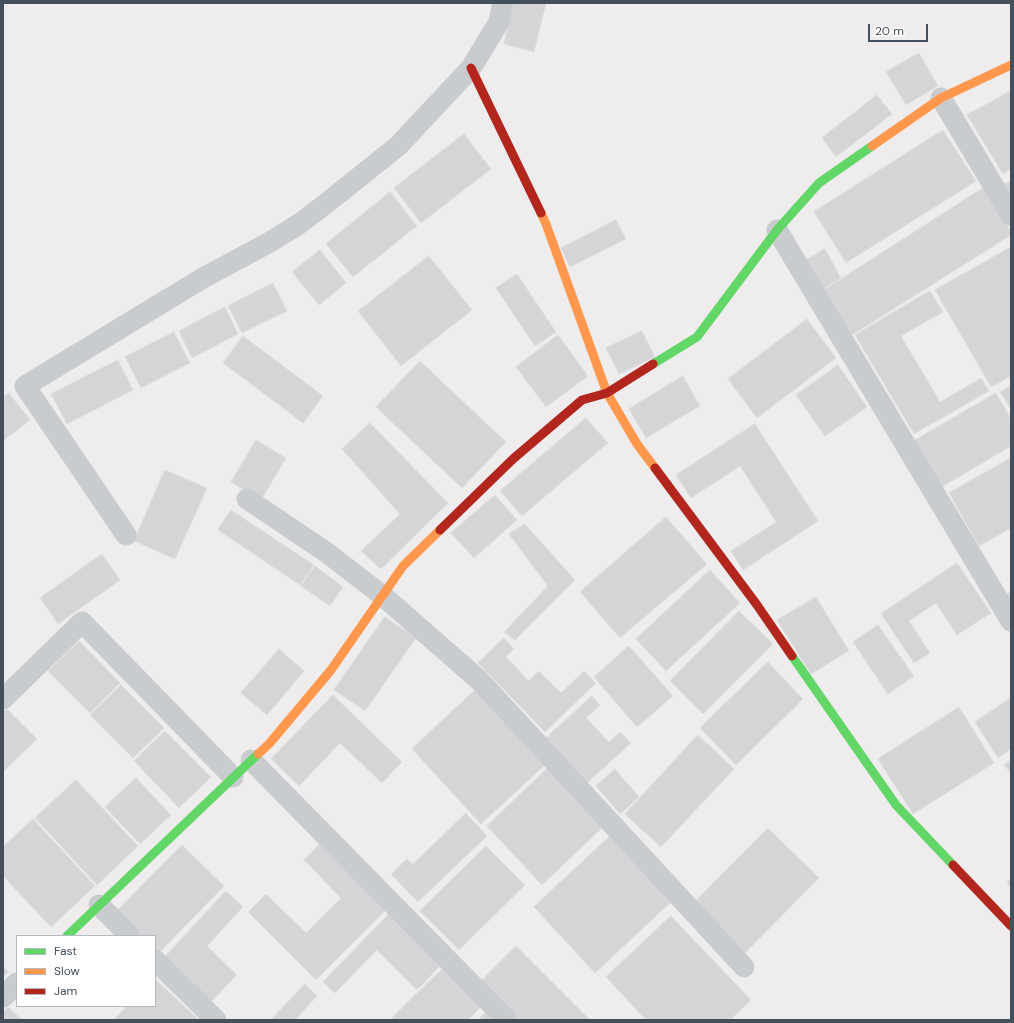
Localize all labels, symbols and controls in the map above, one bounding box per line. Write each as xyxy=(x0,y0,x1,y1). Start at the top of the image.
scale bar xyxy=(870,16,930,42)
text: 20 m xyxy=(875,23,904,39)
legend xyxy=(16,935,156,1007)
text: Fast xyxy=(54,943,77,959)
text: Slow xyxy=(54,963,80,979)
text: Jam xyxy=(54,983,77,999)

